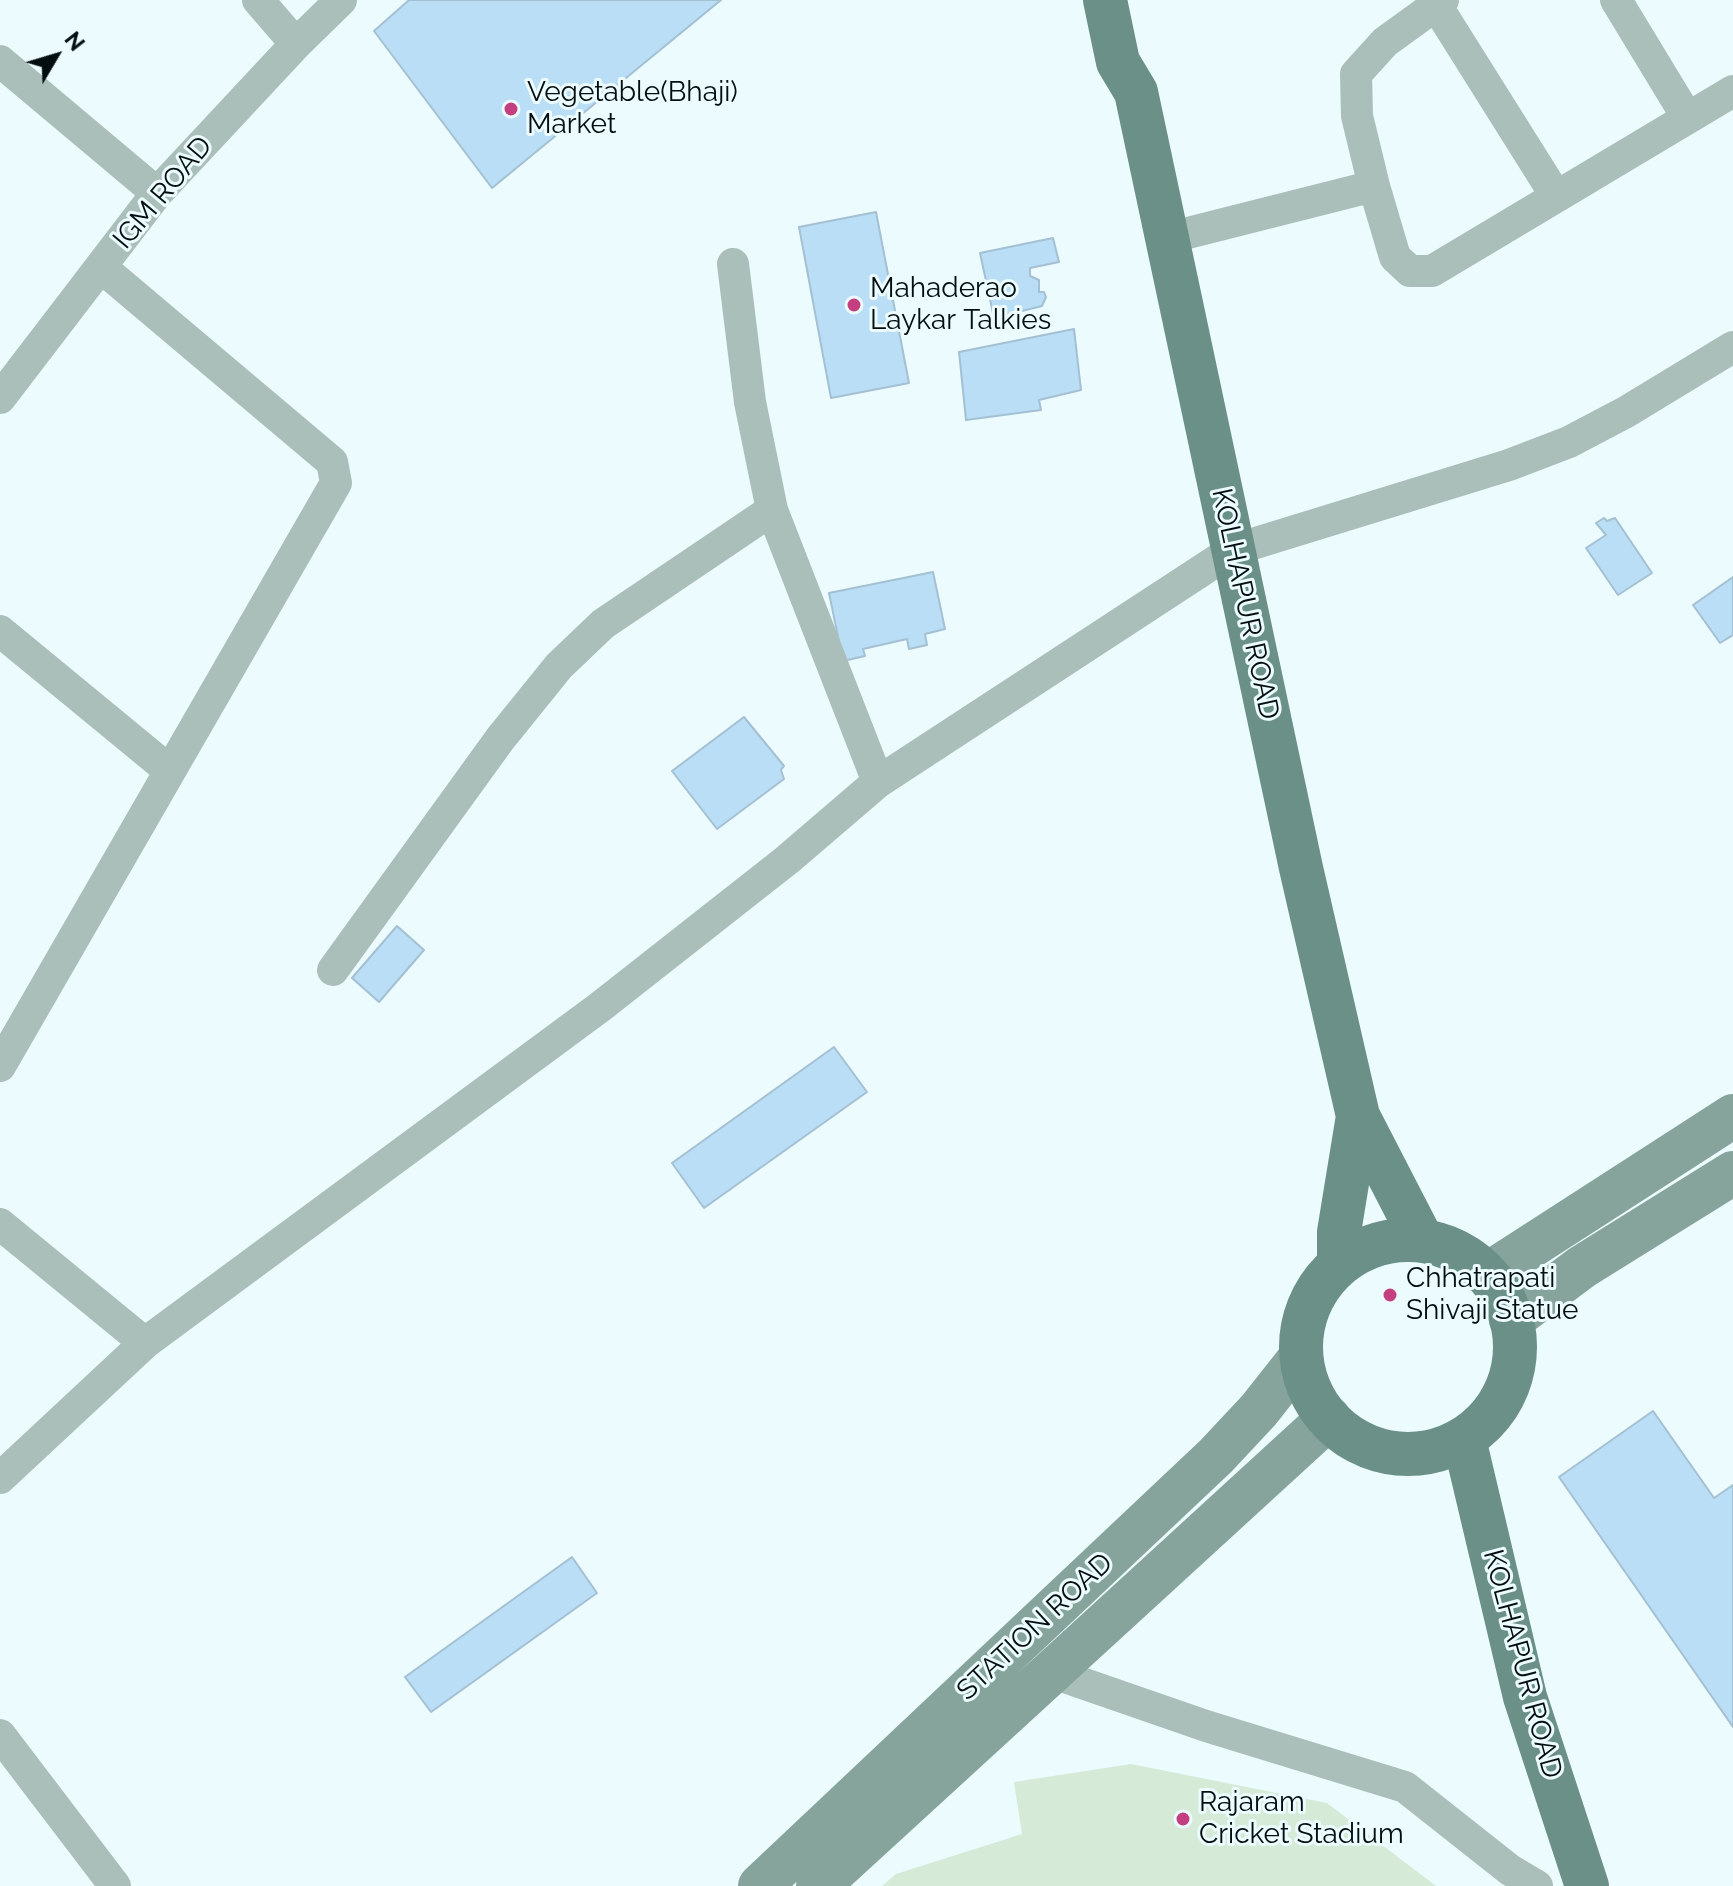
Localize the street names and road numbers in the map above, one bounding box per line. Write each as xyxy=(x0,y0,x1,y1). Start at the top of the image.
street label: IGM ROAD xyxy=(106,130,220,256)
street label: KOLHAPUR ROAD xyxy=(1204,485,1286,723)
street label: STATION ROAD xyxy=(950,1546,1120,1708)
street label: KOLHAPUR ROAD xyxy=(1475,1546,1569,1782)

